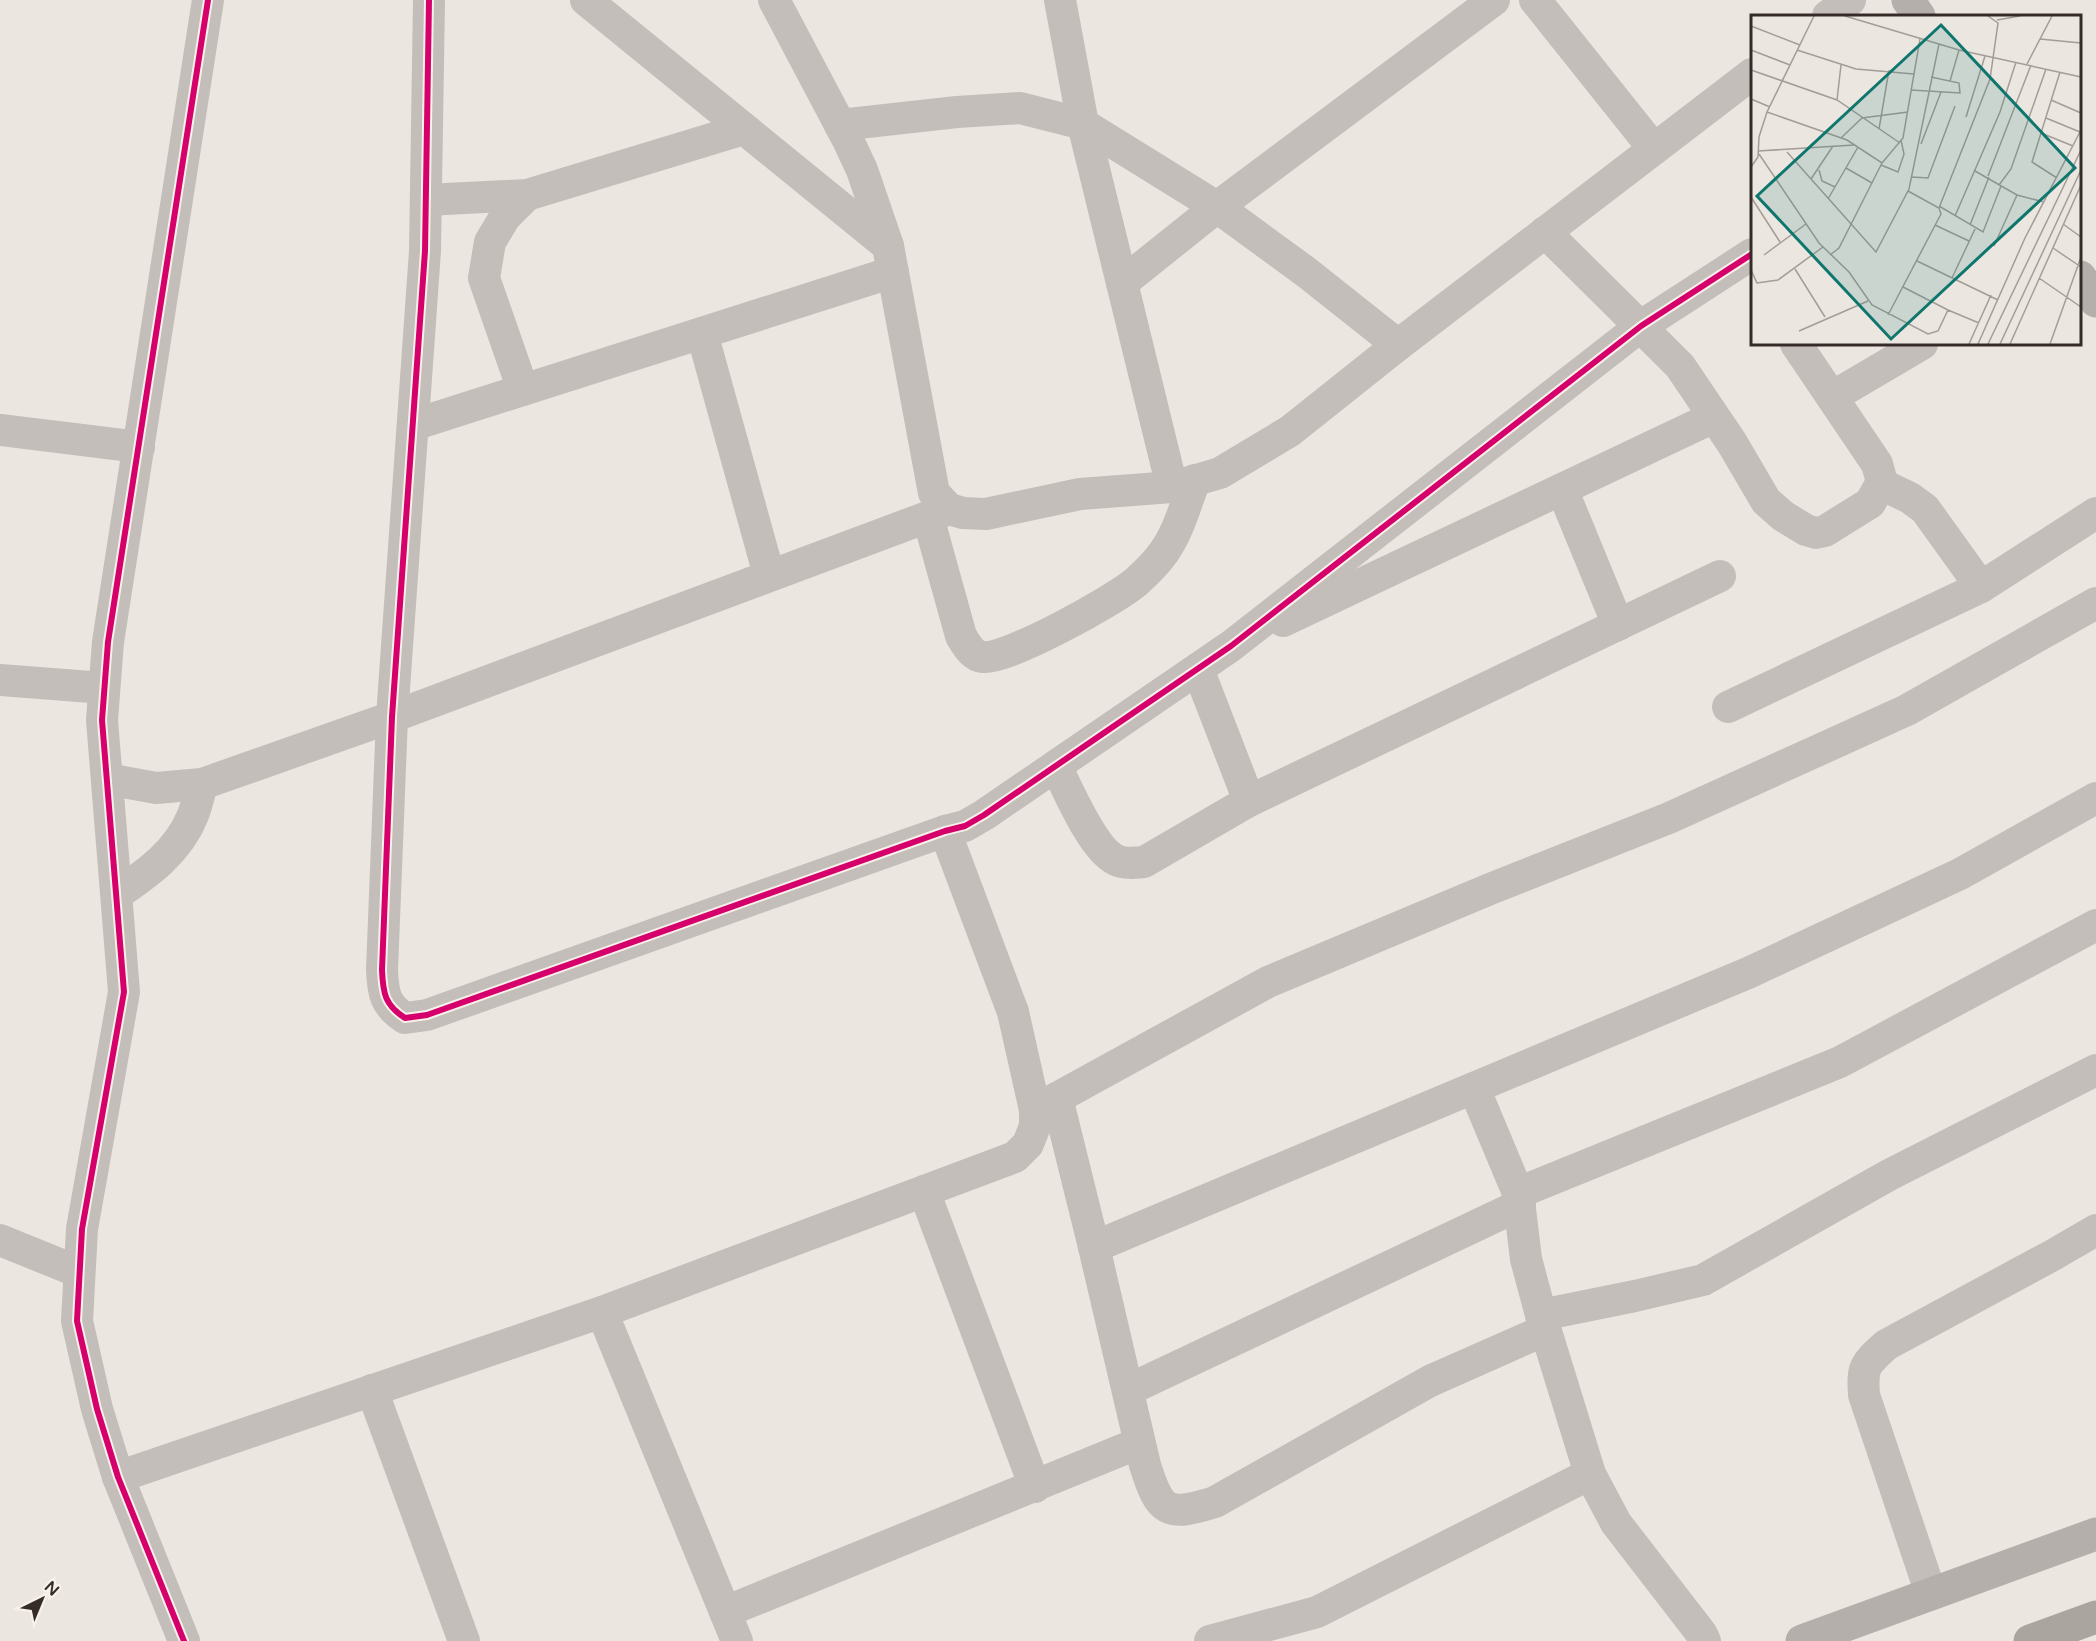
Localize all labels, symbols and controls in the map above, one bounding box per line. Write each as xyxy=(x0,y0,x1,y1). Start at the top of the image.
inset map xyxy=(1751,15,2081,345)
north arrow xyxy=(12,1569,72,1629)
text: N xyxy=(40,1577,63,1600)

